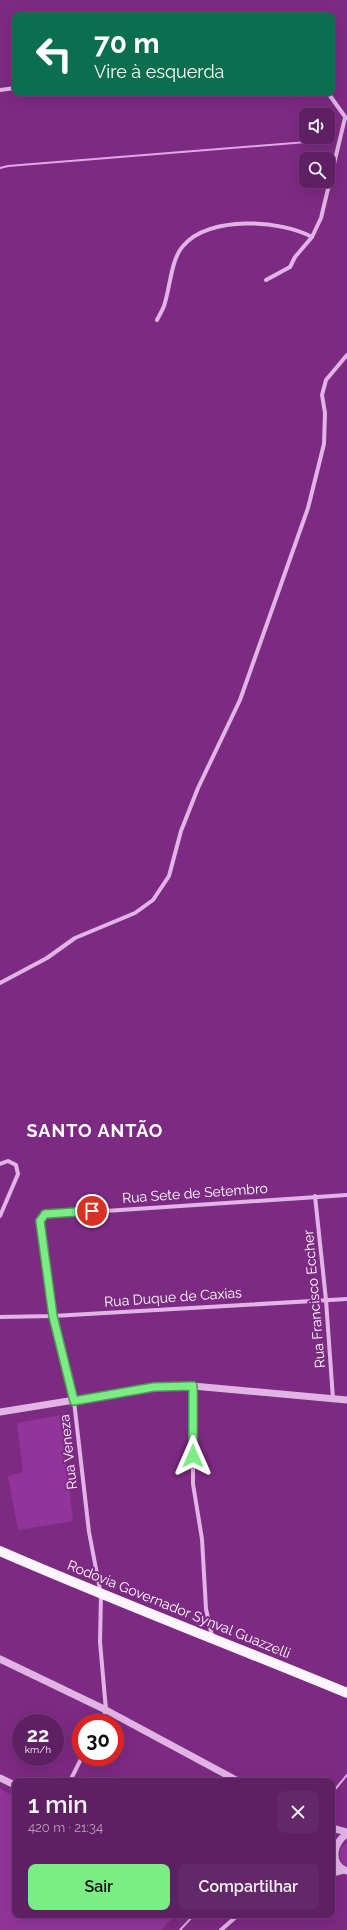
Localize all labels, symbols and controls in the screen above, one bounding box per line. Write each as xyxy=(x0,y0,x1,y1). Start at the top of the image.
text: 70 m xyxy=(94,27,160,60)
icon: left xyxy=(28,28,80,80)
text: Vire à esquerda xyxy=(94,61,224,82)
map controls xyxy=(299,108,335,188)
button: sound xyxy=(299,108,335,144)
button: search xyxy=(299,152,335,188)
district label: SANTO ANTÃO xyxy=(27,1120,163,1141)
street label: Rua Sete de Setembro xyxy=(122,1180,268,1206)
pin xyxy=(75,1194,109,1228)
icon: arrive xyxy=(81,1200,103,1222)
street label: Rua Francisco Eccher xyxy=(300,1229,328,1369)
street label: Rua Duque de Caxias xyxy=(104,1284,243,1310)
street label: Rua Veneza xyxy=(56,1414,80,1490)
position arrow xyxy=(172,1435,214,1477)
street label: Rodovia Governador Synval Guazzelli xyxy=(65,1557,293,1661)
speed limit sign: 30 xyxy=(72,1714,124,1766)
text: 22 xyxy=(27,1723,49,1747)
text: km/h xyxy=(25,1744,51,1755)
text: 1 min xyxy=(28,1790,88,1819)
button: close xyxy=(277,1791,319,1833)
text: 420 m · 21:34 xyxy=(28,1820,103,1835)
button: Sair xyxy=(28,1864,170,1910)
button: Compartilhar xyxy=(178,1864,319,1910)

